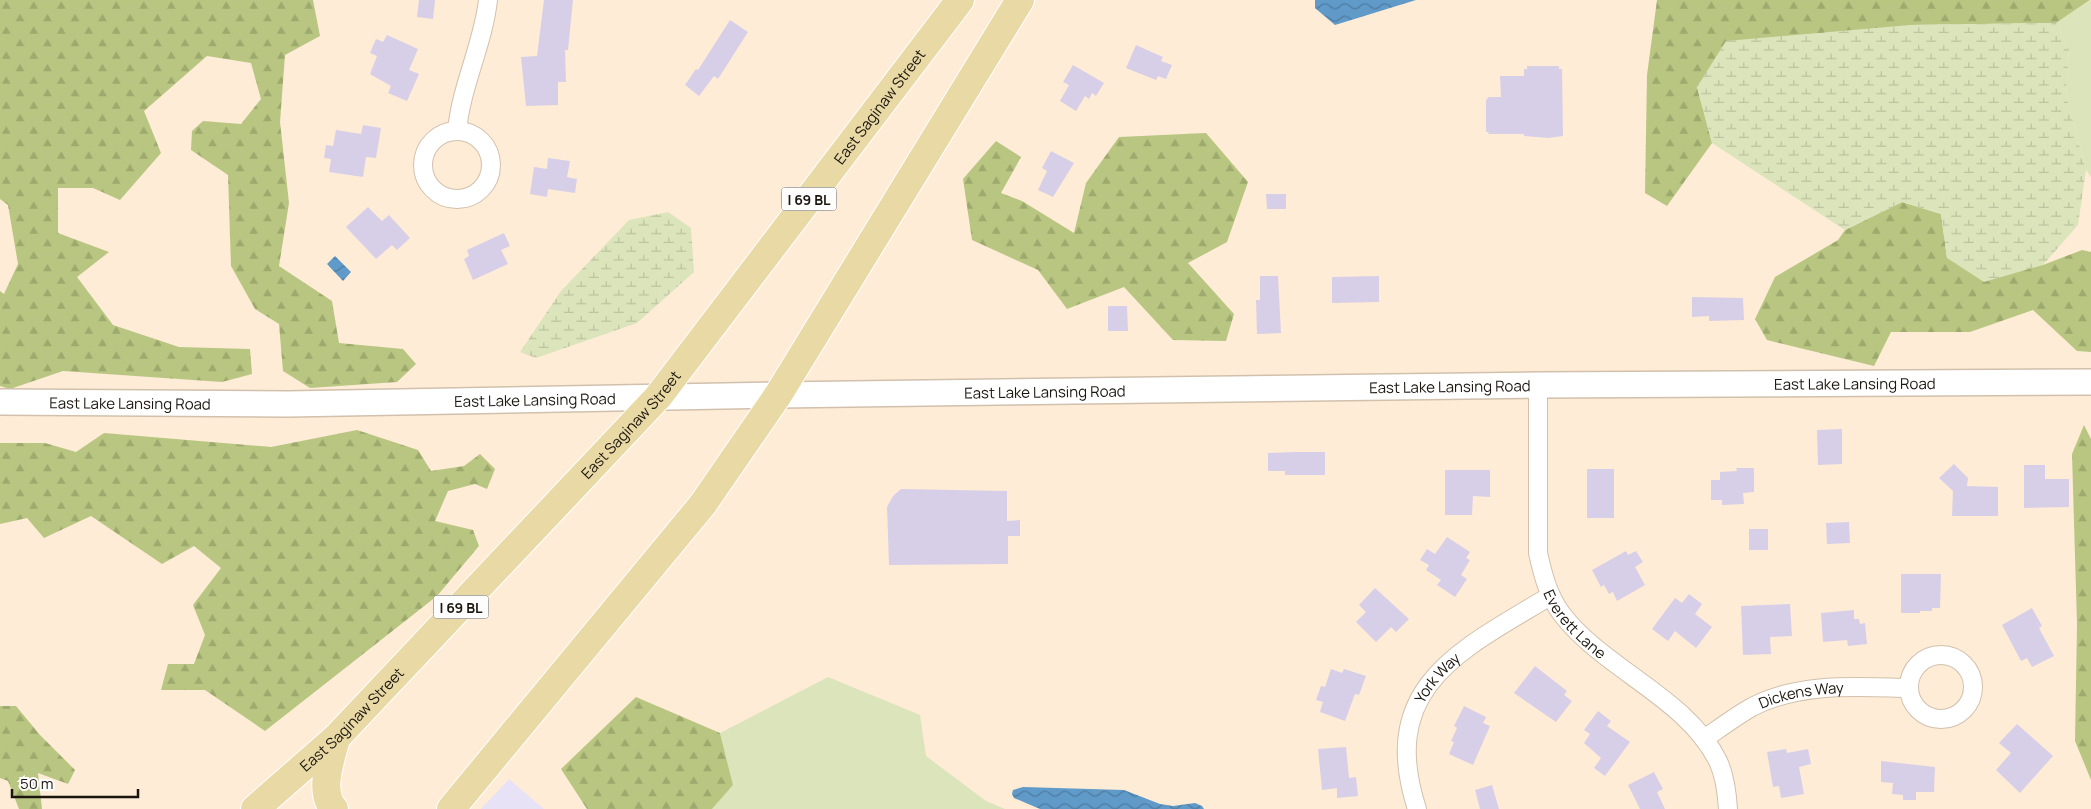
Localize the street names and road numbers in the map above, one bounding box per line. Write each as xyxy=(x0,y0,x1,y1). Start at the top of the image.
street label: East Saginaw Street xyxy=(829,44,930,168)
road number: I 69 BL xyxy=(782,188,836,210)
street label: East Saginaw Street xyxy=(576,366,685,483)
street label: East Lake Lansing Road xyxy=(1774,372,1936,394)
street label: East Lake Lansing Road xyxy=(1369,375,1531,398)
street label: East Lake Lansing Road xyxy=(964,380,1126,403)
street label: East Lake Lansing Road xyxy=(454,387,616,411)
street label: East Lake Lansing Road xyxy=(49,392,211,414)
street label: Everett Lane xyxy=(1539,586,1611,663)
road number: I 69 BL xyxy=(434,596,488,618)
street label: York Way xyxy=(1409,647,1464,706)
street label: East Saginaw Street xyxy=(295,662,408,776)
street label: Dickens Way xyxy=(1755,677,1844,713)

